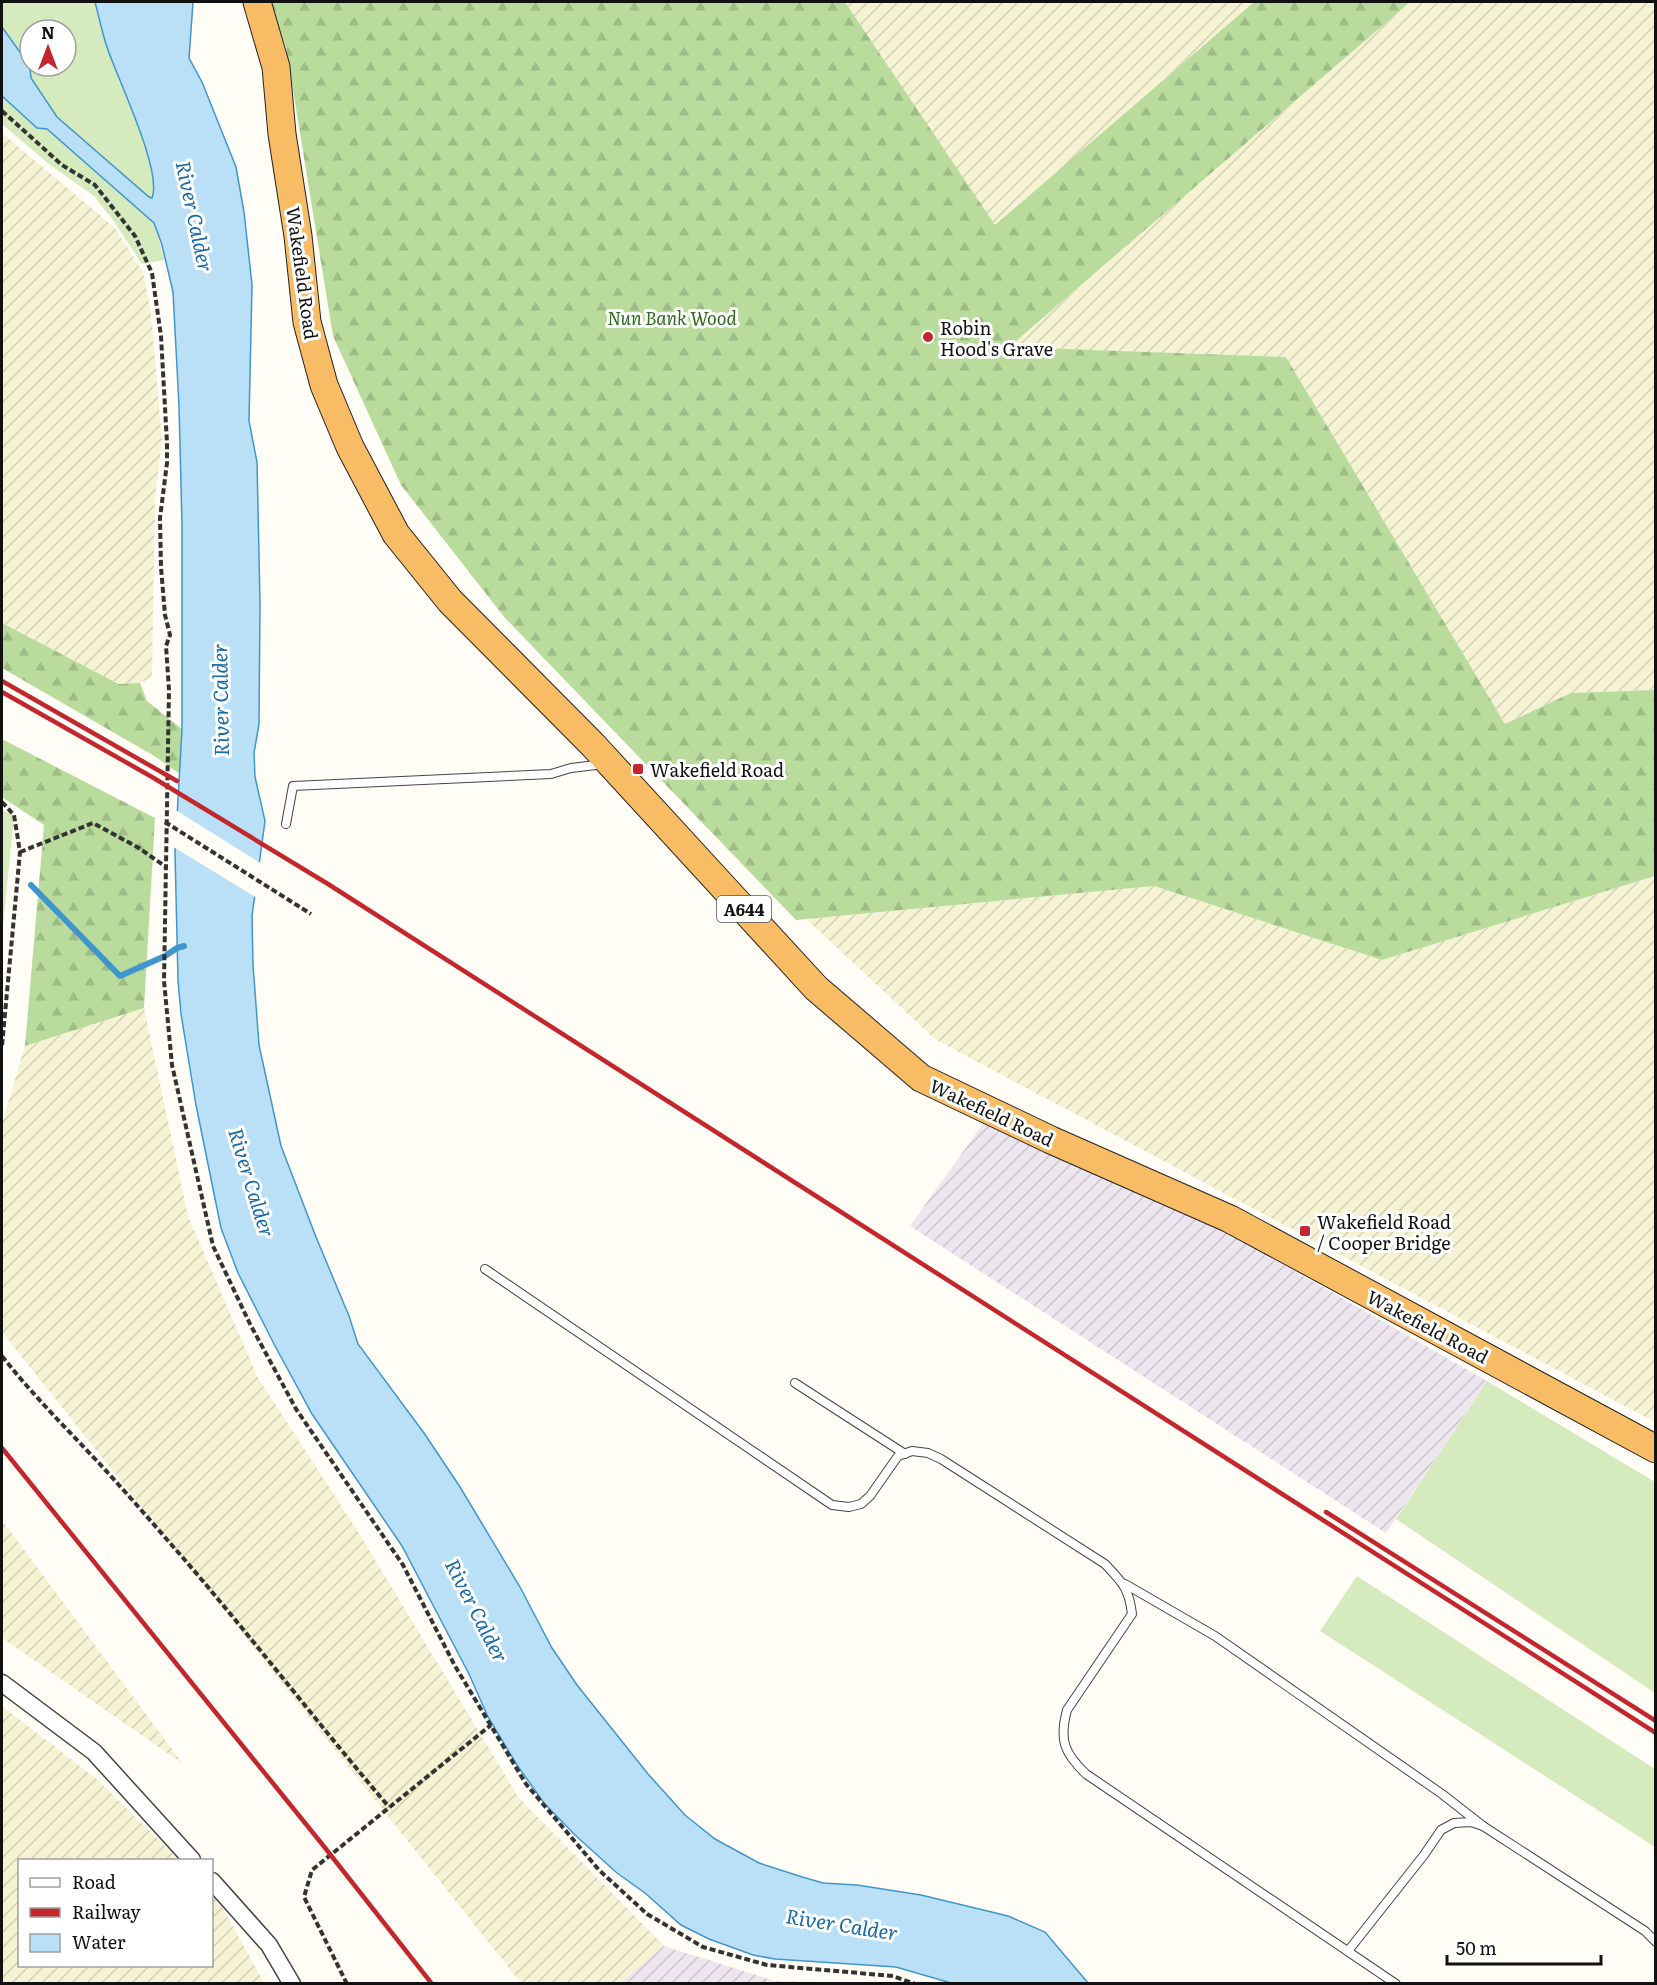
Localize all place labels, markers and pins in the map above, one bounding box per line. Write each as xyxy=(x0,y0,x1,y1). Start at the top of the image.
place label: Robin Hood's Grave xyxy=(940,314,1053,362)
marker: Robin Hood's Grave xyxy=(921,330,935,344)
place label: Wakefield Road xyxy=(650,756,784,783)
marker: Wakefield Road xyxy=(631,762,645,776)
place label: Wakefield Road / Cooper Bridge xyxy=(1317,1208,1451,1256)
marker: Wakefield Road / Cooper Bridge xyxy=(1298,1224,1312,1238)

